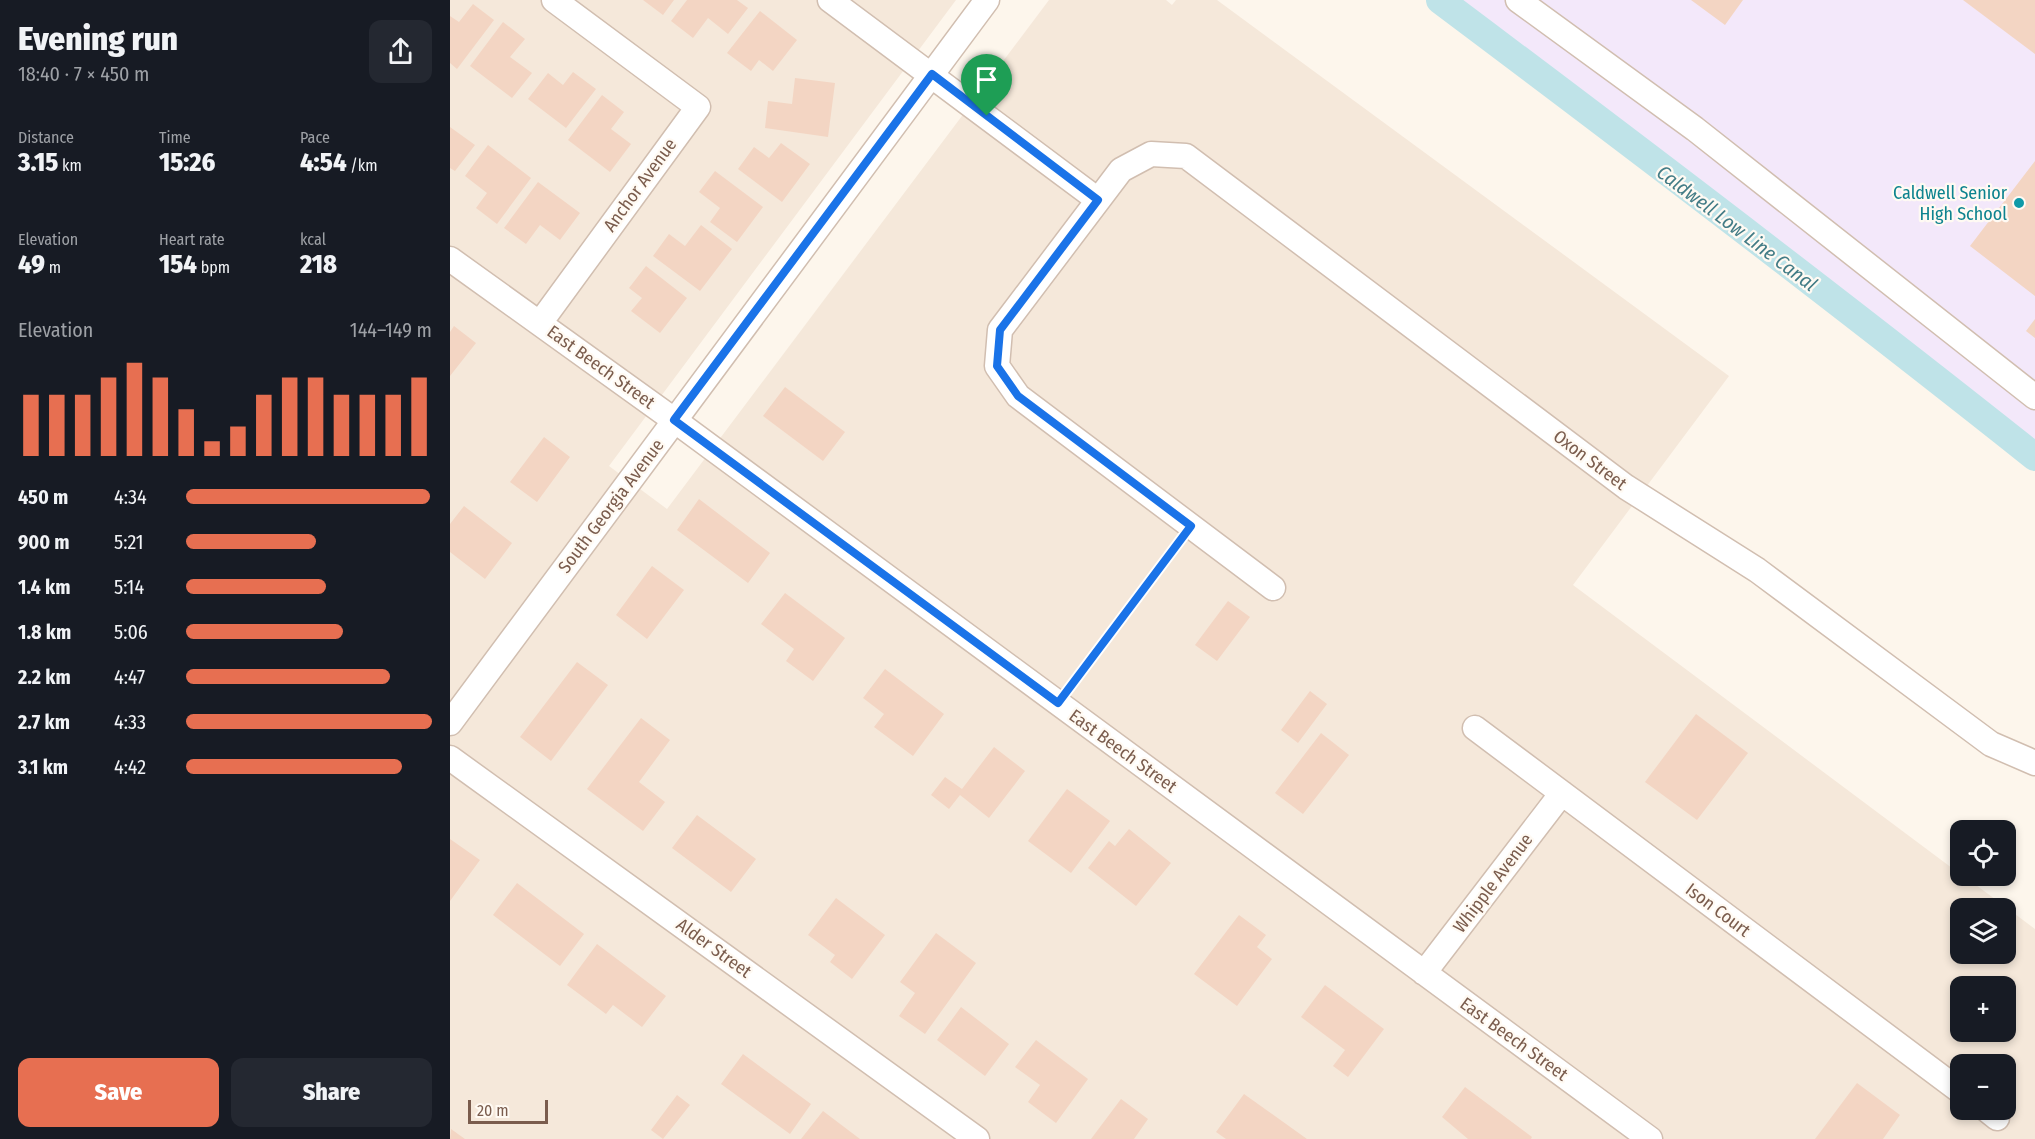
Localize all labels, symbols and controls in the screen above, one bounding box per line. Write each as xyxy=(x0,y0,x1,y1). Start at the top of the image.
text: Evening run xyxy=(18,19,178,59)
button: share xyxy=(369,20,432,83)
pin xyxy=(961,54,1012,116)
text: 18:40 · 7 × 450 m xyxy=(18,62,149,86)
icon: arrive xyxy=(970,63,1003,96)
text: Distance xyxy=(18,128,74,147)
text: Time xyxy=(159,128,191,147)
text: Pace xyxy=(300,128,330,147)
street label: Anchor Avenue xyxy=(599,134,681,236)
text: 3.15 xyxy=(18,147,58,178)
text: 15:26 xyxy=(159,147,215,178)
text: 4:54 xyxy=(300,147,347,178)
text: km xyxy=(58,156,82,175)
text: /km xyxy=(347,156,378,175)
water label: Caldwell Low Line Canal xyxy=(1652,160,1822,296)
place label: Caldwell Senior High School xyxy=(1893,182,2008,225)
marker: Caldwell Senior High School xyxy=(2012,196,2026,210)
text: Elevation xyxy=(18,230,78,249)
text: Heart rate xyxy=(159,230,225,249)
text: kcal xyxy=(300,230,326,249)
text: 49 xyxy=(18,249,45,280)
text: 154 xyxy=(159,249,197,280)
text: 218 xyxy=(300,249,337,280)
text: m xyxy=(45,258,61,277)
text: bpm xyxy=(197,258,230,277)
text: Elevation xyxy=(18,318,93,342)
text: 144–149 m xyxy=(350,318,432,342)
street label: East Beech Street xyxy=(543,320,659,414)
street label: Oxon Street xyxy=(1549,425,1631,495)
street label: South Georgia Avenue xyxy=(553,435,669,577)
text: 450 m xyxy=(18,485,68,509)
text: 4:34 xyxy=(114,485,147,509)
text: 900 m xyxy=(18,530,70,554)
text: 5:21 xyxy=(114,530,144,554)
text: 1.4 km xyxy=(18,575,70,599)
text: 5:14 xyxy=(114,575,144,599)
text: 1.8 km xyxy=(18,620,71,644)
text: 5:06 xyxy=(114,620,148,644)
text: 2.2 km xyxy=(18,665,71,689)
text: 4:47 xyxy=(114,665,145,689)
street label: East Beech Street xyxy=(1065,704,1181,798)
text: 2.7 km xyxy=(18,710,70,734)
text: 4:33 xyxy=(114,710,146,734)
text: 3.1 km xyxy=(18,755,68,779)
text: 4:42 xyxy=(114,755,146,779)
map controls xyxy=(1950,820,2016,1120)
button: locate xyxy=(1950,820,2016,886)
street label: Whipple Avenue xyxy=(1449,829,1538,937)
street label: Ison Court xyxy=(1681,879,1755,942)
button: layers xyxy=(1950,898,2016,964)
street label: Alder Street xyxy=(672,913,756,983)
button: + xyxy=(1950,976,2016,1042)
street label: East Beech Street xyxy=(1456,992,1572,1086)
button: − xyxy=(1950,1054,2016,1120)
button: Save xyxy=(18,1058,219,1127)
button: Share xyxy=(231,1058,432,1127)
scale bar xyxy=(468,1097,548,1124)
text: 20 m xyxy=(477,1101,508,1120)

